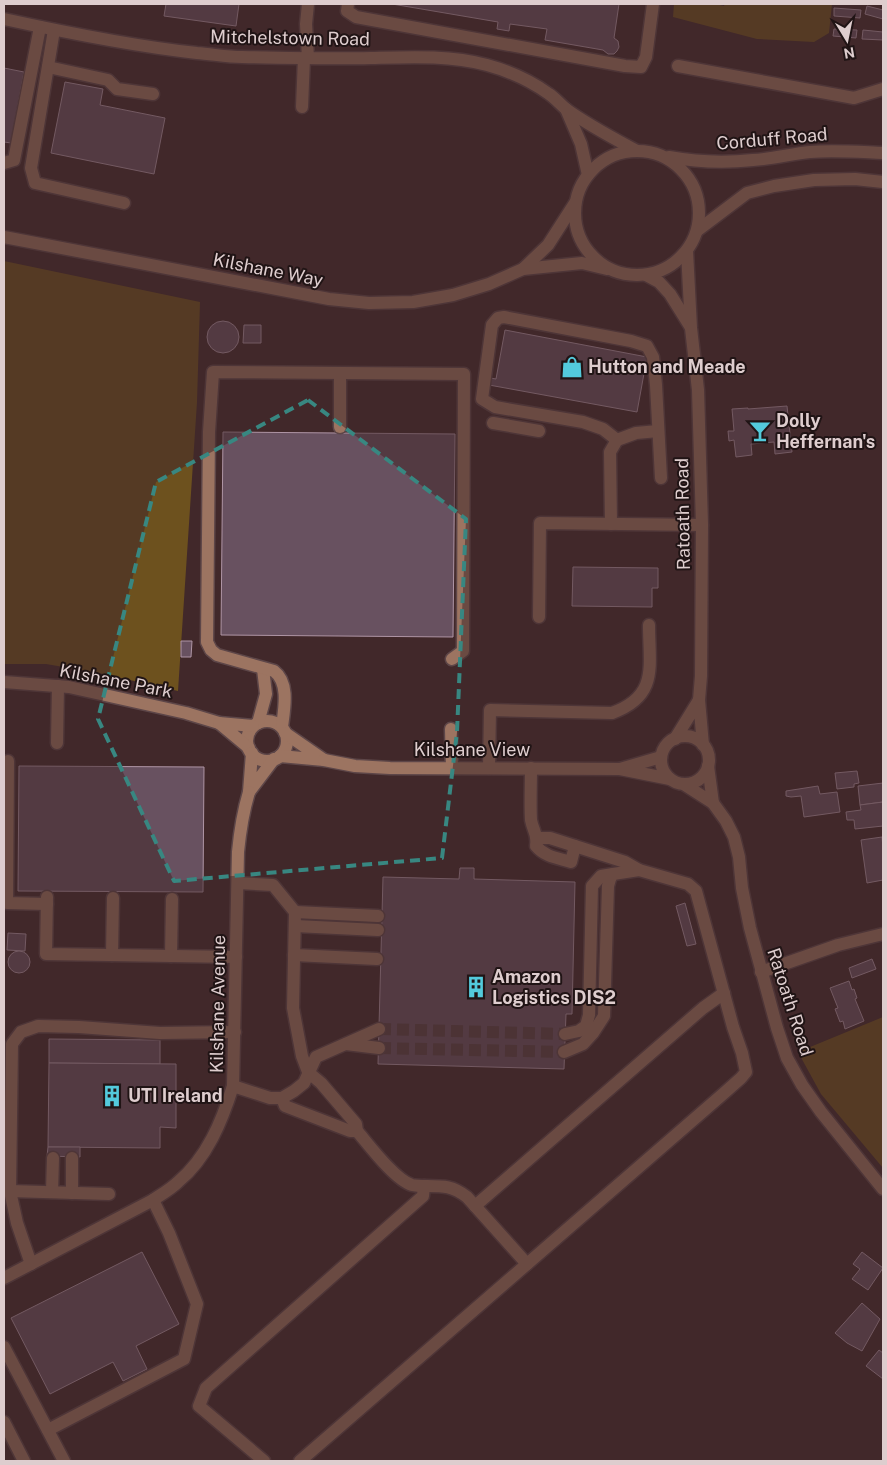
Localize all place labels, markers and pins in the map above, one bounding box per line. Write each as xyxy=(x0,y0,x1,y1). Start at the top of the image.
shop icon: Hutton and Meade xyxy=(559,354,585,380)
place label: Hutton and Meade xyxy=(588,356,746,377)
place label: Dolly Heffernan's xyxy=(776,410,875,452)
bar icon: Dolly Heffernan's xyxy=(747,418,773,444)
place label: Amazon Logistics DIS2 xyxy=(492,966,616,1008)
building icon: Amazon Logistics DIS2 xyxy=(463,974,489,1000)
building icon: UTI Ireland xyxy=(99,1083,125,1109)
place label: UTI Ireland xyxy=(128,1085,223,1106)

